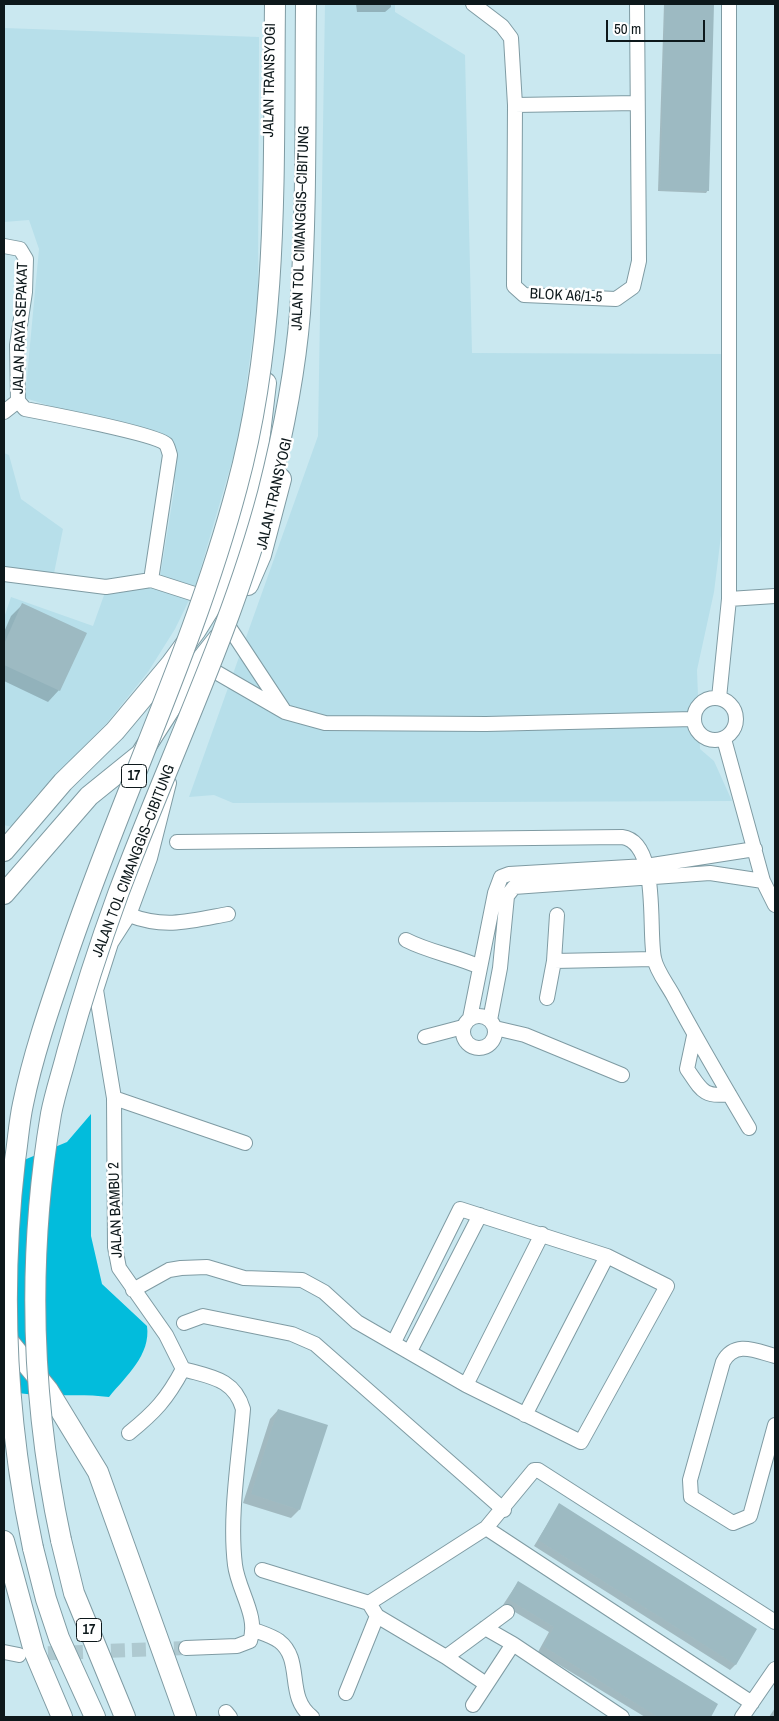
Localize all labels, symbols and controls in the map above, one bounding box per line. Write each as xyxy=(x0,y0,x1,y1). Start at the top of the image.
scale bar xyxy=(609,10,708,42)
text: 50 m xyxy=(614,18,641,39)
street label: JALAN TRANSYOGI xyxy=(260,23,280,137)
street label: JALAN TOL CIMANGGIS–CIBITUNG xyxy=(288,125,314,331)
street label: JALAN RAYA SEPAKAT xyxy=(10,262,32,394)
street label: BLOK A6/1-5 xyxy=(529,285,603,307)
street label: JALAN TRANSYOGI xyxy=(253,436,297,552)
street label: JALAN TOL CIMANGGIS–CIBITUNG xyxy=(89,762,179,960)
road number: 17 xyxy=(122,764,146,788)
street label: JALAN BAMBU 2 xyxy=(105,1162,127,1258)
road number: 17 xyxy=(76,1618,102,1642)

